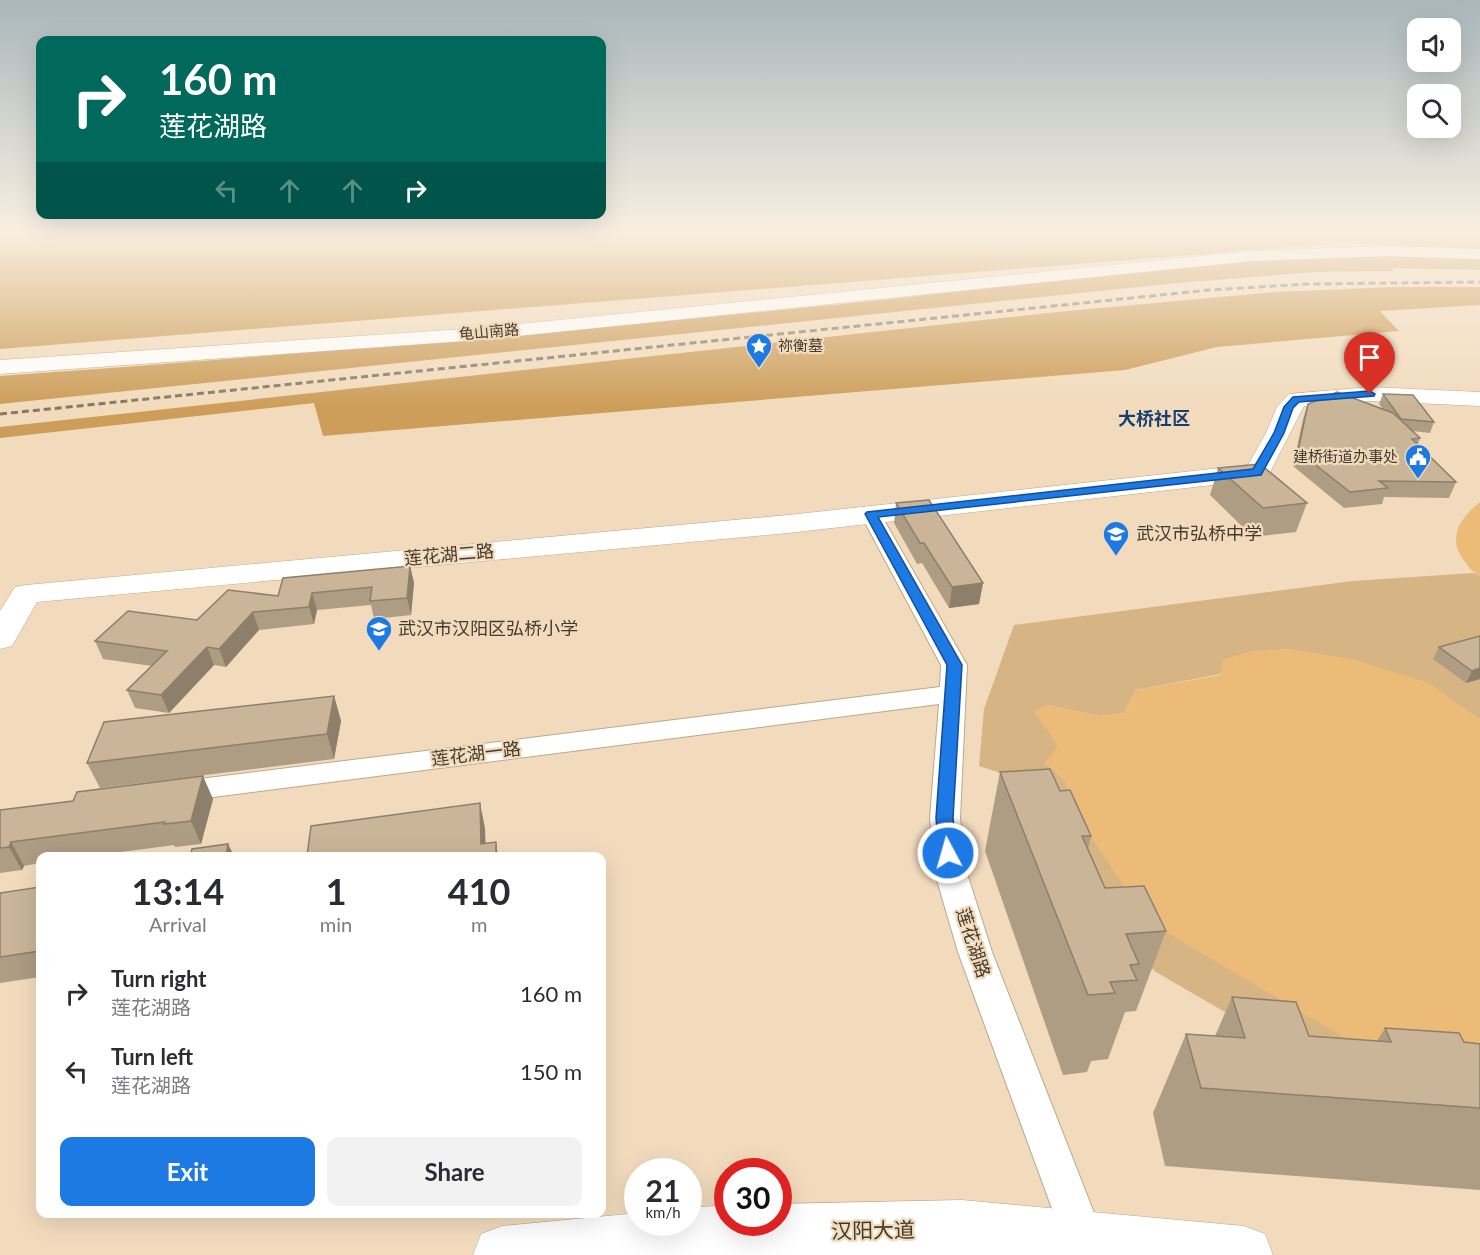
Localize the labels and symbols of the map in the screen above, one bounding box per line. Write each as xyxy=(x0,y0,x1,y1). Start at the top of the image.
street label: 龟山南路 xyxy=(458,319,520,343)
place icon: 祢衡墓 xyxy=(744,331,774,369)
pin xyxy=(1344,332,1395,394)
place label: 祢衡墓 xyxy=(778,336,823,354)
district label: 大桥社区 xyxy=(1118,407,1190,429)
public building icon: 建桥街道办事处 xyxy=(1403,442,1433,480)
place label: 建桥街道办事处 xyxy=(1293,447,1398,465)
school or university icon: 武汉市弘桥中学 xyxy=(1101,519,1131,557)
place label: 武汉市弘桥中学 xyxy=(1136,522,1262,544)
street label: 莲花湖二路 xyxy=(403,539,495,569)
school or university icon: 武汉市汉阳区弘桥小学 xyxy=(364,614,394,652)
place label: 武汉市汉阳区弘桥小学 xyxy=(398,617,578,639)
street label: 莲花湖一路 xyxy=(430,737,522,769)
position arrow xyxy=(916,821,980,885)
street label: 莲花湖路 xyxy=(952,905,996,980)
speed limit sign: 30 xyxy=(714,1158,792,1236)
street label: 汉阳大道 xyxy=(831,1216,915,1243)

